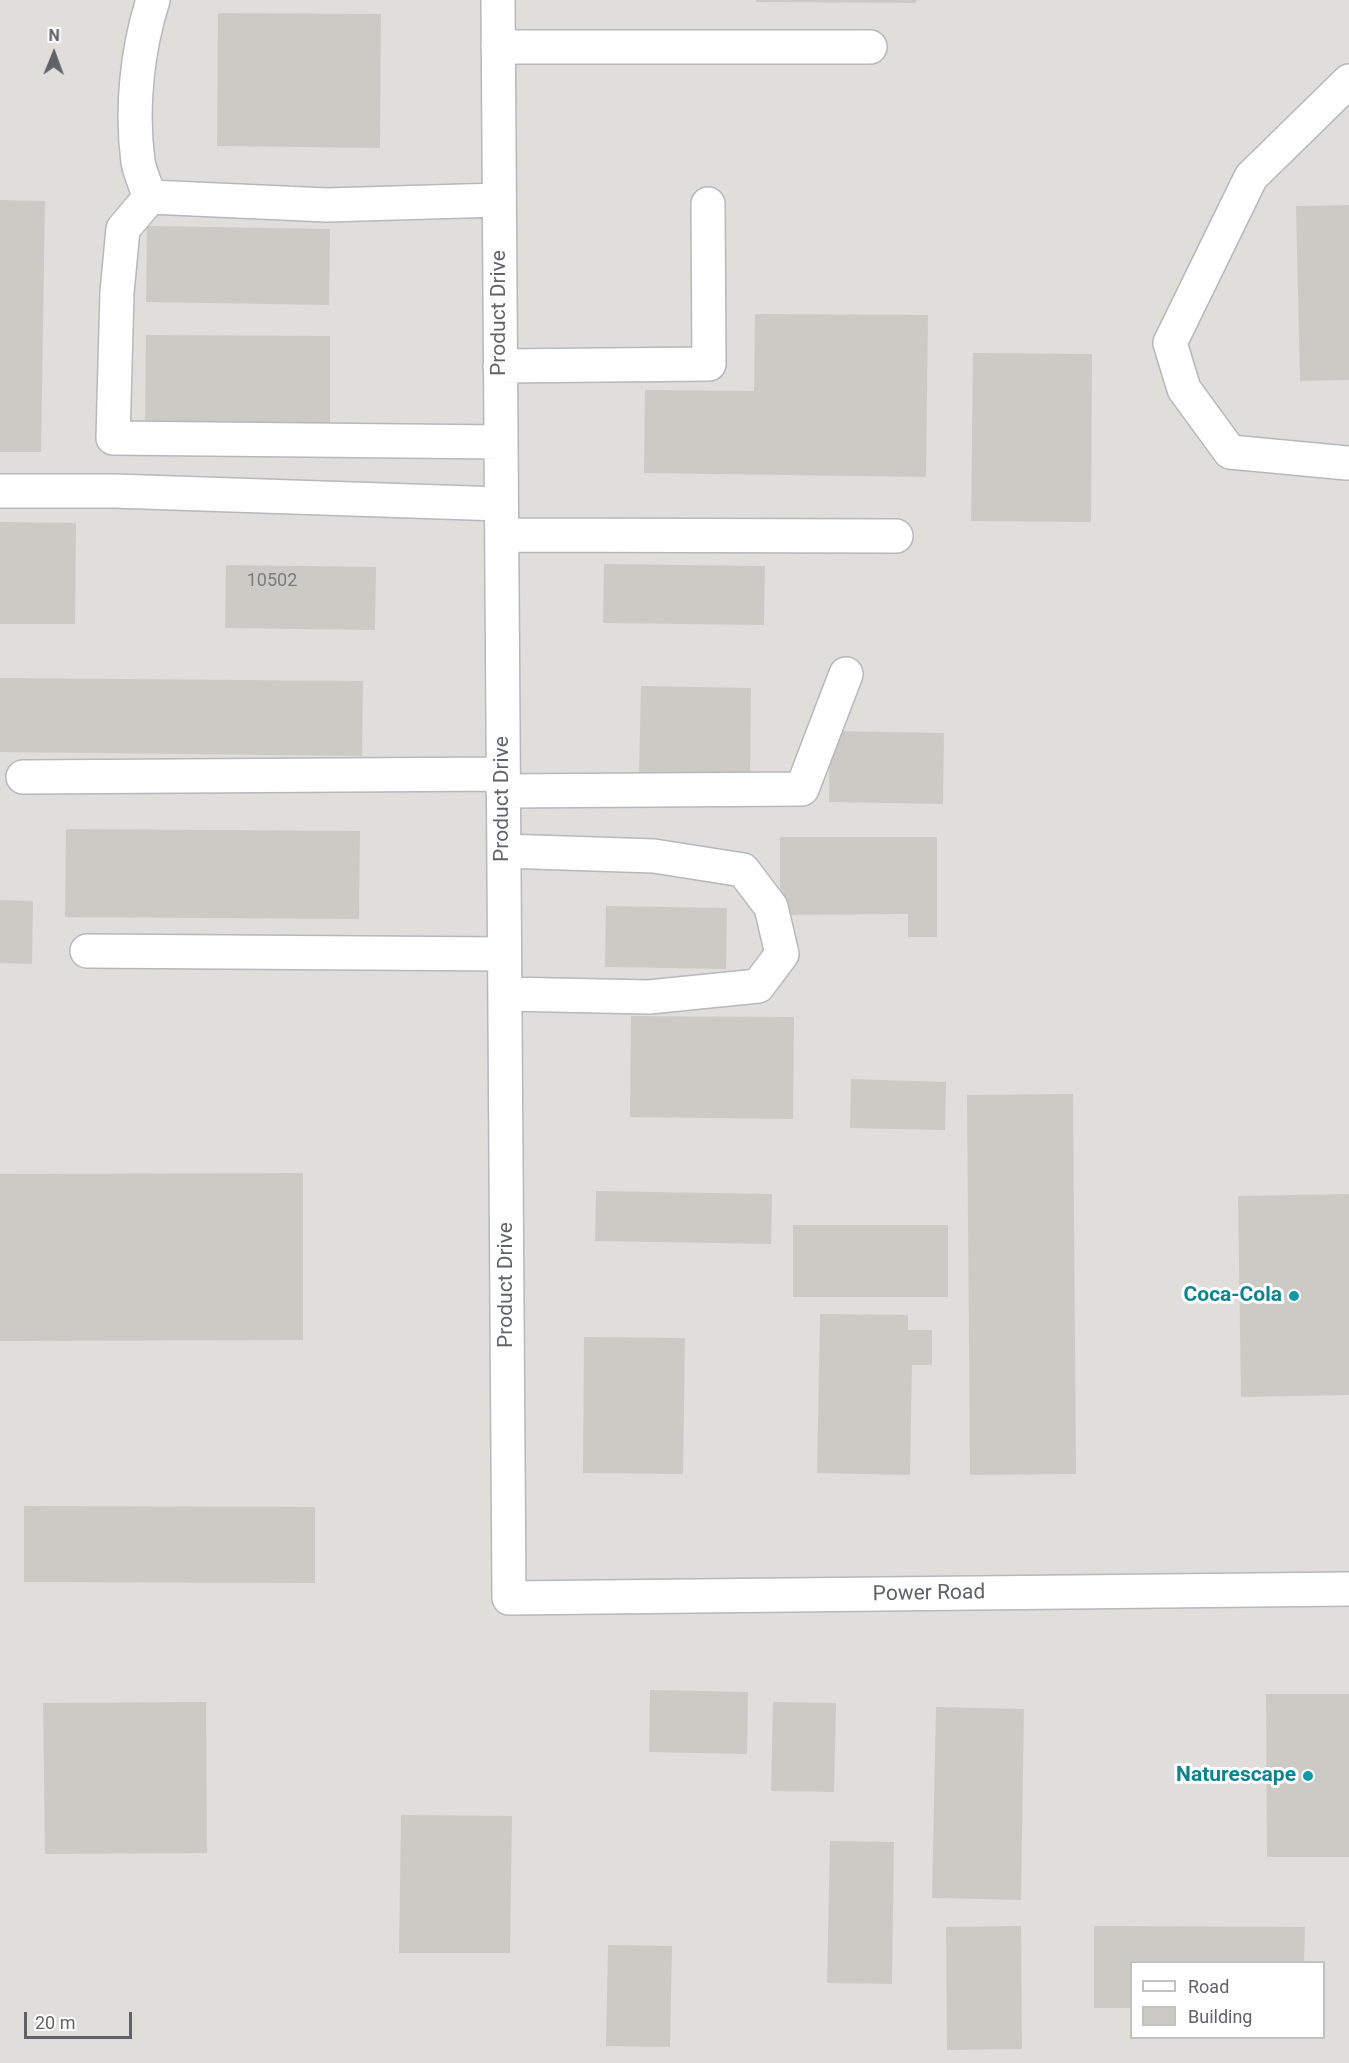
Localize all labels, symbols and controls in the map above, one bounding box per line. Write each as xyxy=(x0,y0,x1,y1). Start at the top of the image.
north arrow xyxy=(24,24,84,84)
text: N xyxy=(49,26,60,45)
street label: Product Drive xyxy=(487,250,513,376)
house number: 10502 xyxy=(247,570,297,592)
street label: Product Drive xyxy=(490,736,516,862)
street label: Product Drive xyxy=(494,1222,520,1348)
place label: Coca-Cola xyxy=(1184,1283,1282,1309)
marker: Coca-Cola xyxy=(1287,1289,1301,1303)
street label: Power Road xyxy=(873,1580,985,1608)
place label: Naturescape xyxy=(1176,1763,1296,1789)
marker: Naturescape xyxy=(1301,1769,1315,1783)
legend xyxy=(1130,1961,1325,2039)
text: Road xyxy=(1188,1976,1229,1997)
scale bar xyxy=(27,2000,135,2038)
text: Building xyxy=(1188,2006,1252,2027)
text: 20 m xyxy=(35,2012,75,2033)

